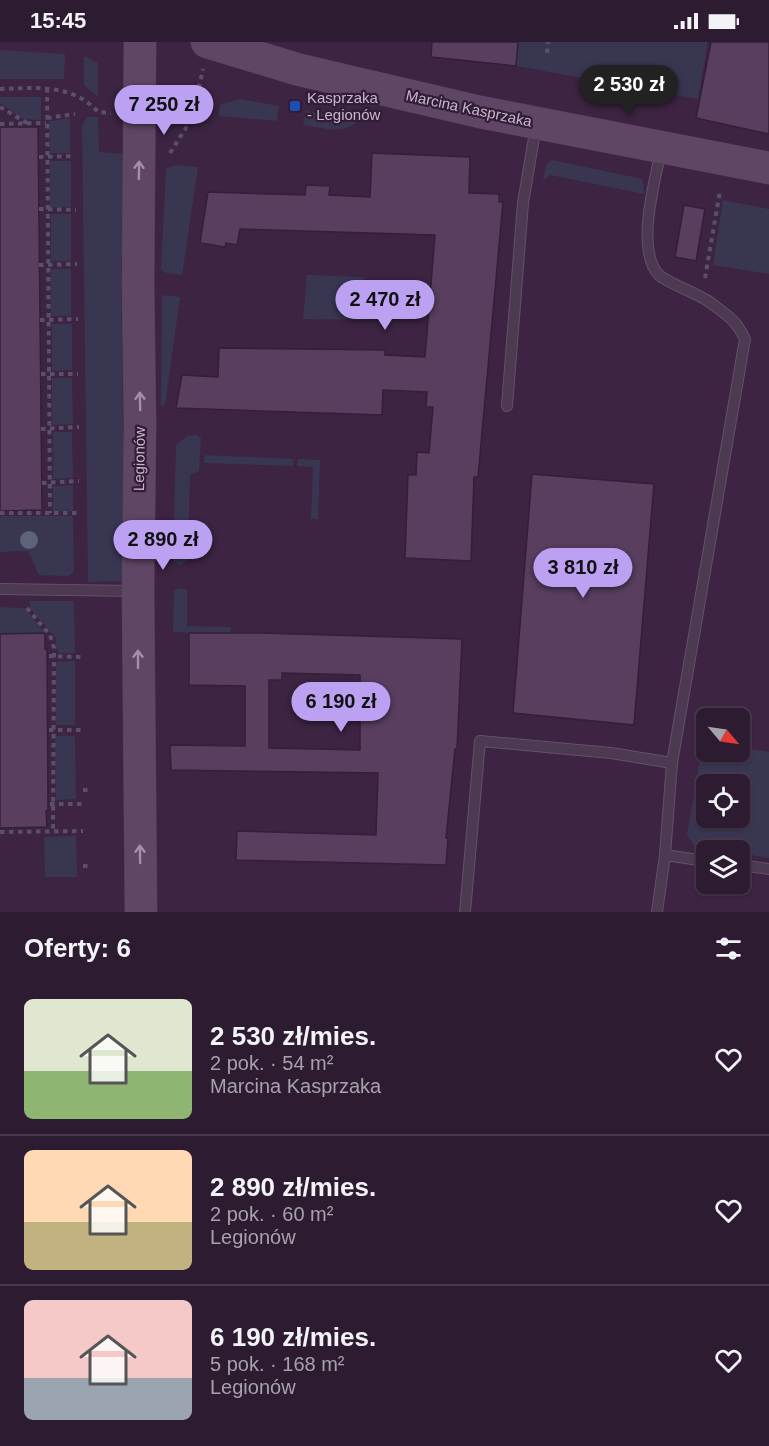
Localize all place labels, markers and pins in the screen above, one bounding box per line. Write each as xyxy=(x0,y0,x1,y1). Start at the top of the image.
pin: 2 530 zł xyxy=(567,65,691,116)
pin: 7 250 zł xyxy=(102,85,226,136)
place label: Kasprzaka - Legionów xyxy=(307,89,381,123)
marker: Kasprzaka - Legionów xyxy=(288,99,302,113)
pin: 2 470 zł xyxy=(323,280,447,331)
pin: 2 890 zł xyxy=(101,520,225,571)
pin: 3 810 zł xyxy=(521,548,645,599)
pin: 6 190 zł xyxy=(279,682,403,733)

